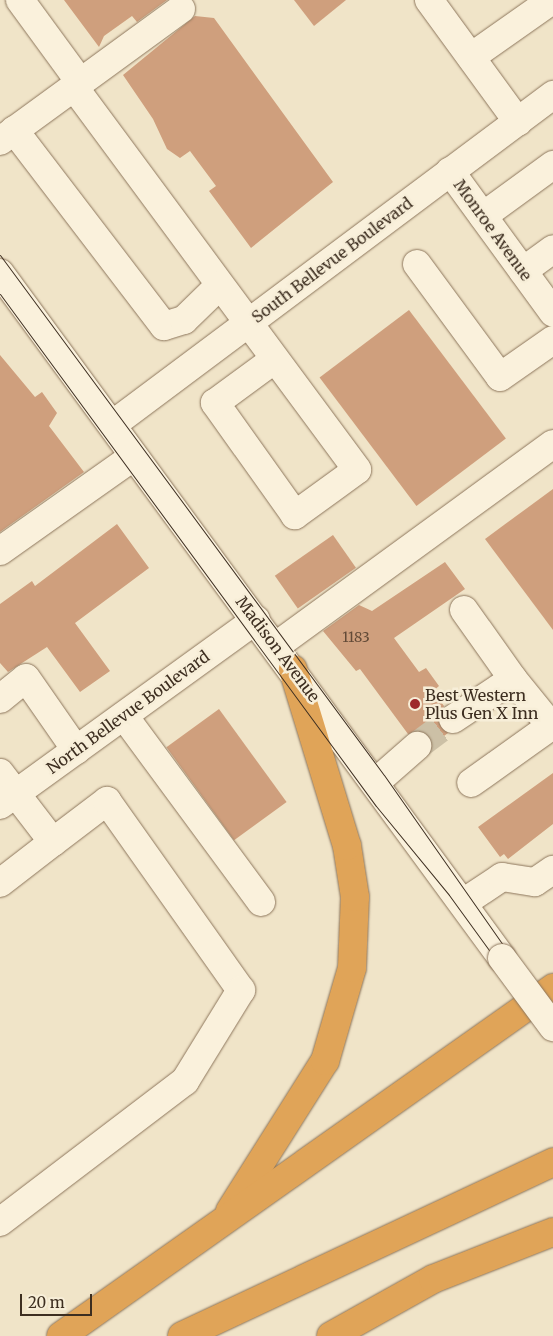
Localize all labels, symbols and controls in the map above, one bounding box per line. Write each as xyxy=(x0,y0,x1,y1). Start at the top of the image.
street label: Monroe Avenue xyxy=(450,176,536,284)
street label: South Bellevue Boulevard xyxy=(248,193,416,327)
street label: Madison Avenue xyxy=(232,592,324,706)
house number: 1183 xyxy=(342,629,370,645)
street label: North Bellevue Boulevard xyxy=(43,647,213,777)
place label: Best Western Plus Gen X Inn xyxy=(425,685,538,723)
marker: Best Western Plus Gen X Inn xyxy=(409,698,421,710)
scale bar xyxy=(22,1284,95,1316)
text: 20 m xyxy=(28,1293,65,1312)

